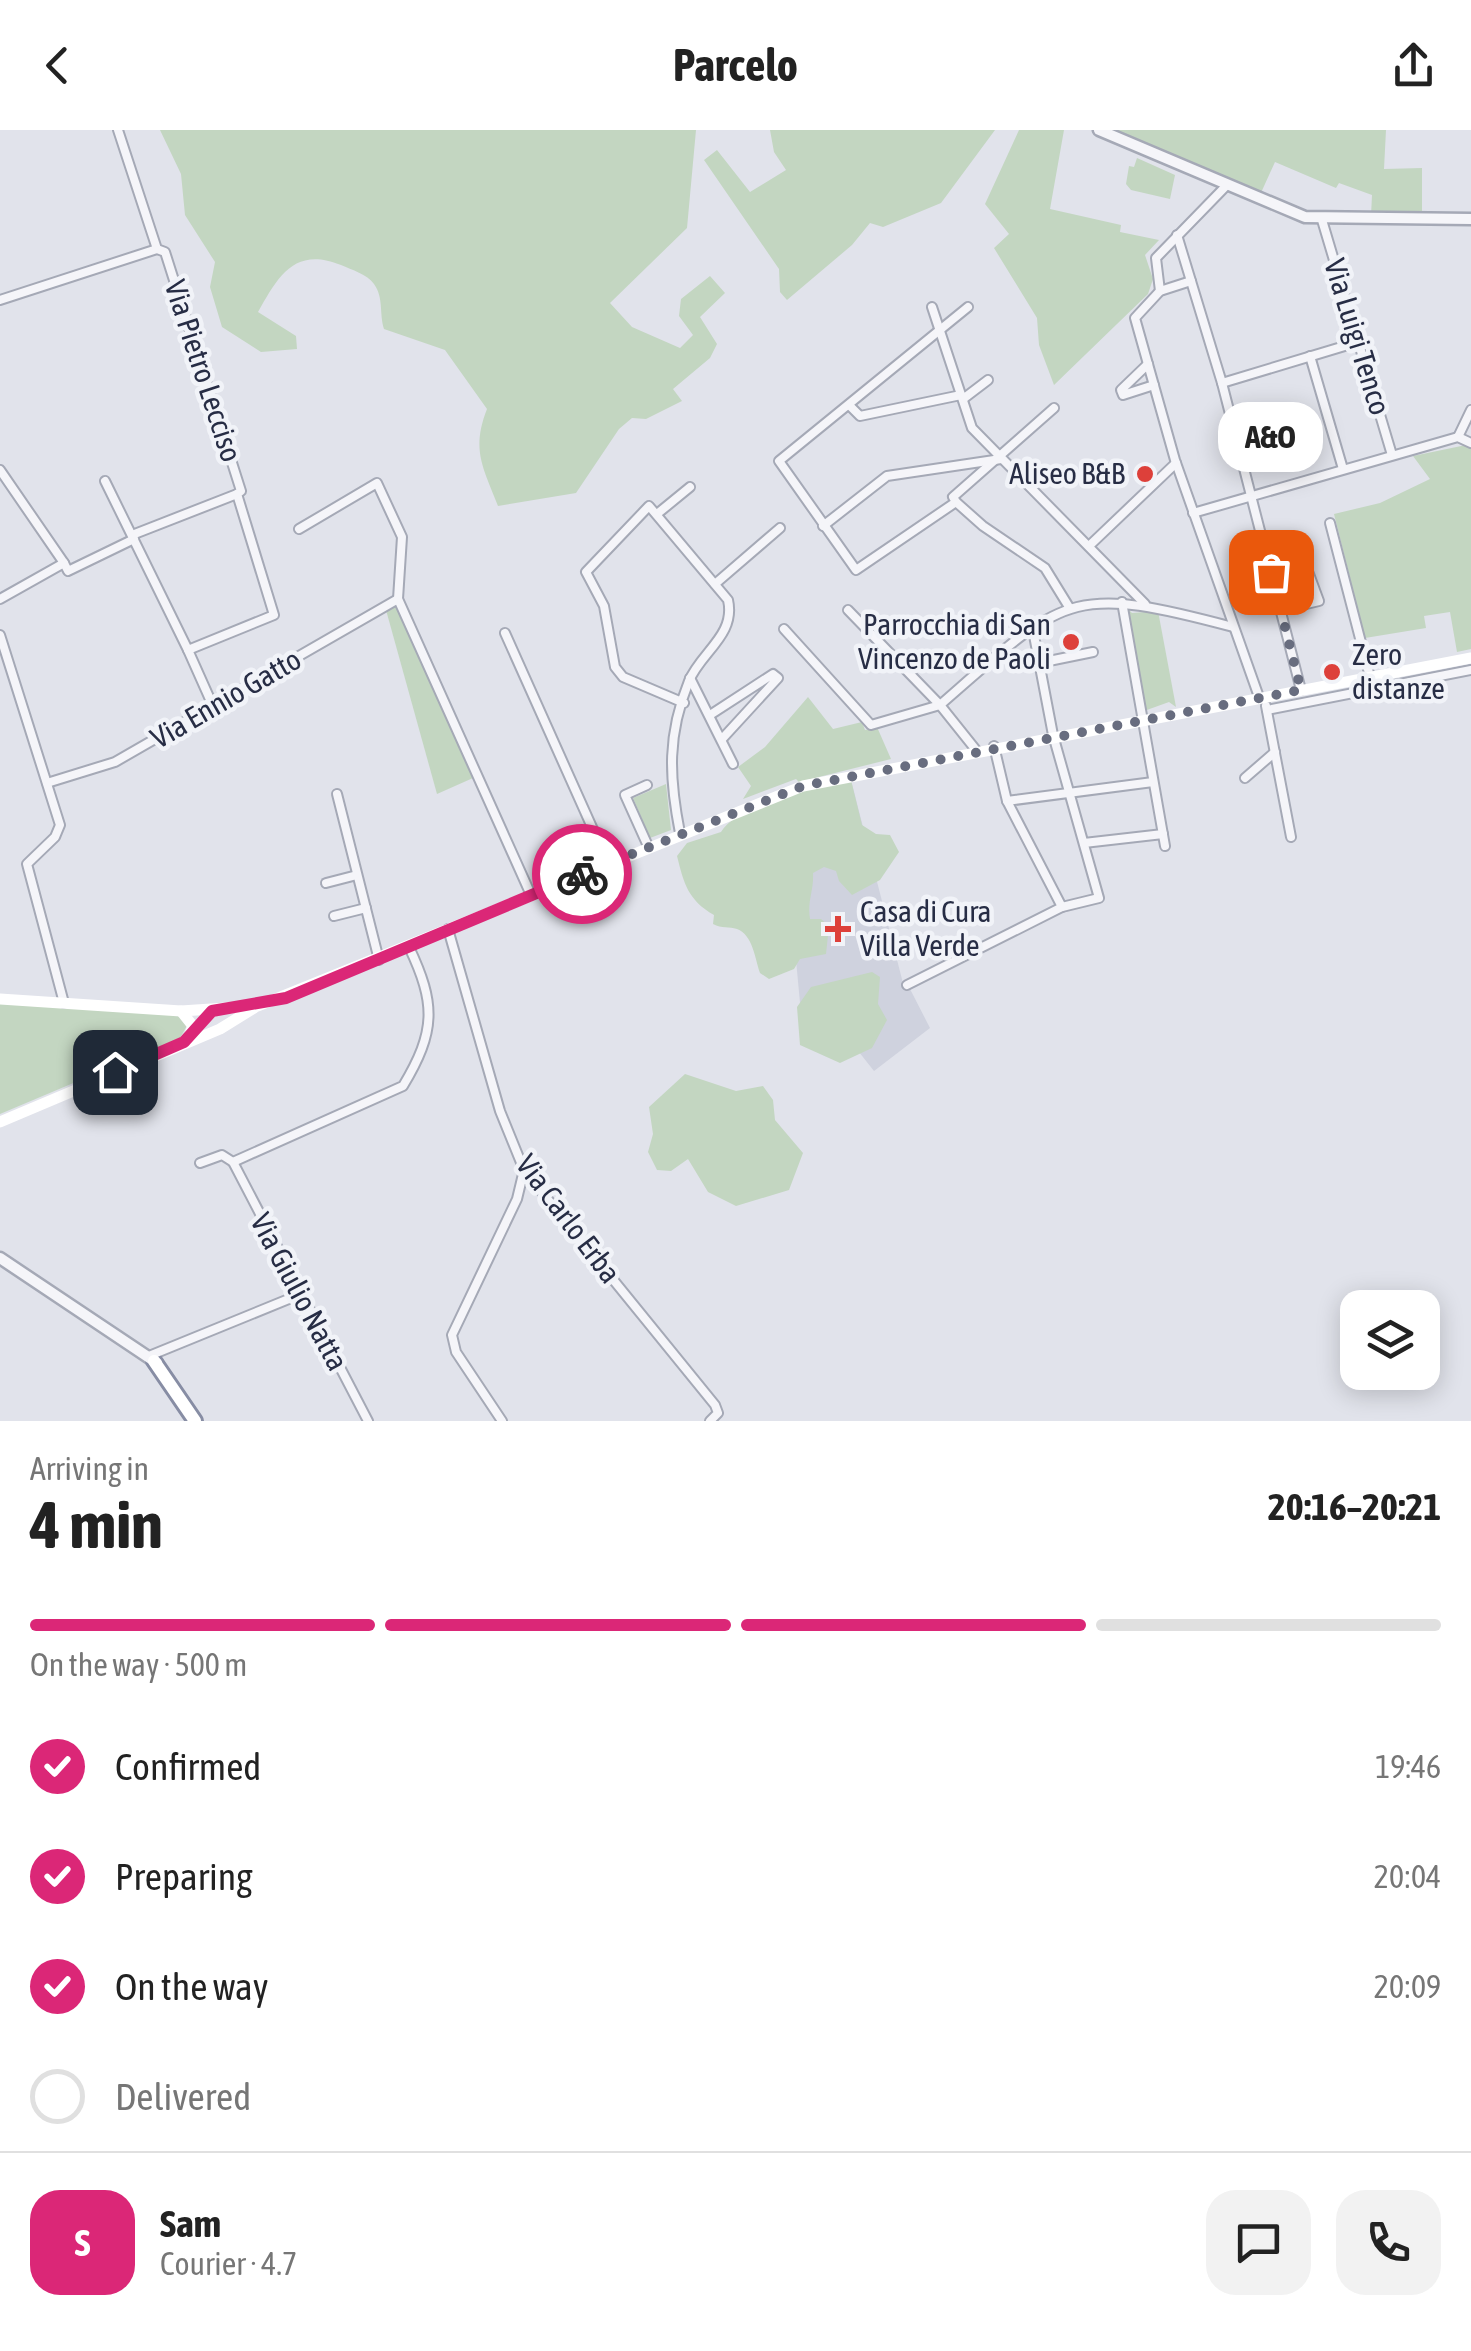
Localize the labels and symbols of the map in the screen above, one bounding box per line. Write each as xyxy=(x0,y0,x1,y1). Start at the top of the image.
street label: Via Luigi Tenco xyxy=(1318,255,1398,419)
street label: Via Pietro Lecciso xyxy=(159,276,249,466)
callout: A&O xyxy=(1218,402,1324,472)
place label: Aliseo B&B xyxy=(1009,456,1125,490)
marker: Aliseo B&B xyxy=(1134,463,1156,485)
pin xyxy=(1229,530,1314,615)
place label: Parrocchia di San Vincenzo de Paoli xyxy=(858,607,1051,675)
marker: Parrocchia di San Vincenzo de Paoli xyxy=(1060,631,1082,653)
place label: Zero distanze xyxy=(1352,637,1445,705)
street label: Via Ennio Gatto xyxy=(144,642,307,755)
marker: Zero distanze xyxy=(1321,661,1343,683)
courier xyxy=(532,824,632,924)
place label: Casa di Cura Villa Verde xyxy=(860,894,992,962)
marker: Casa di Cura Villa Verde xyxy=(825,916,851,942)
pin xyxy=(73,1030,158,1115)
street label: Via Carlo Erba xyxy=(510,1148,628,1289)
street label: Via Giulio Natta xyxy=(244,1207,355,1376)

